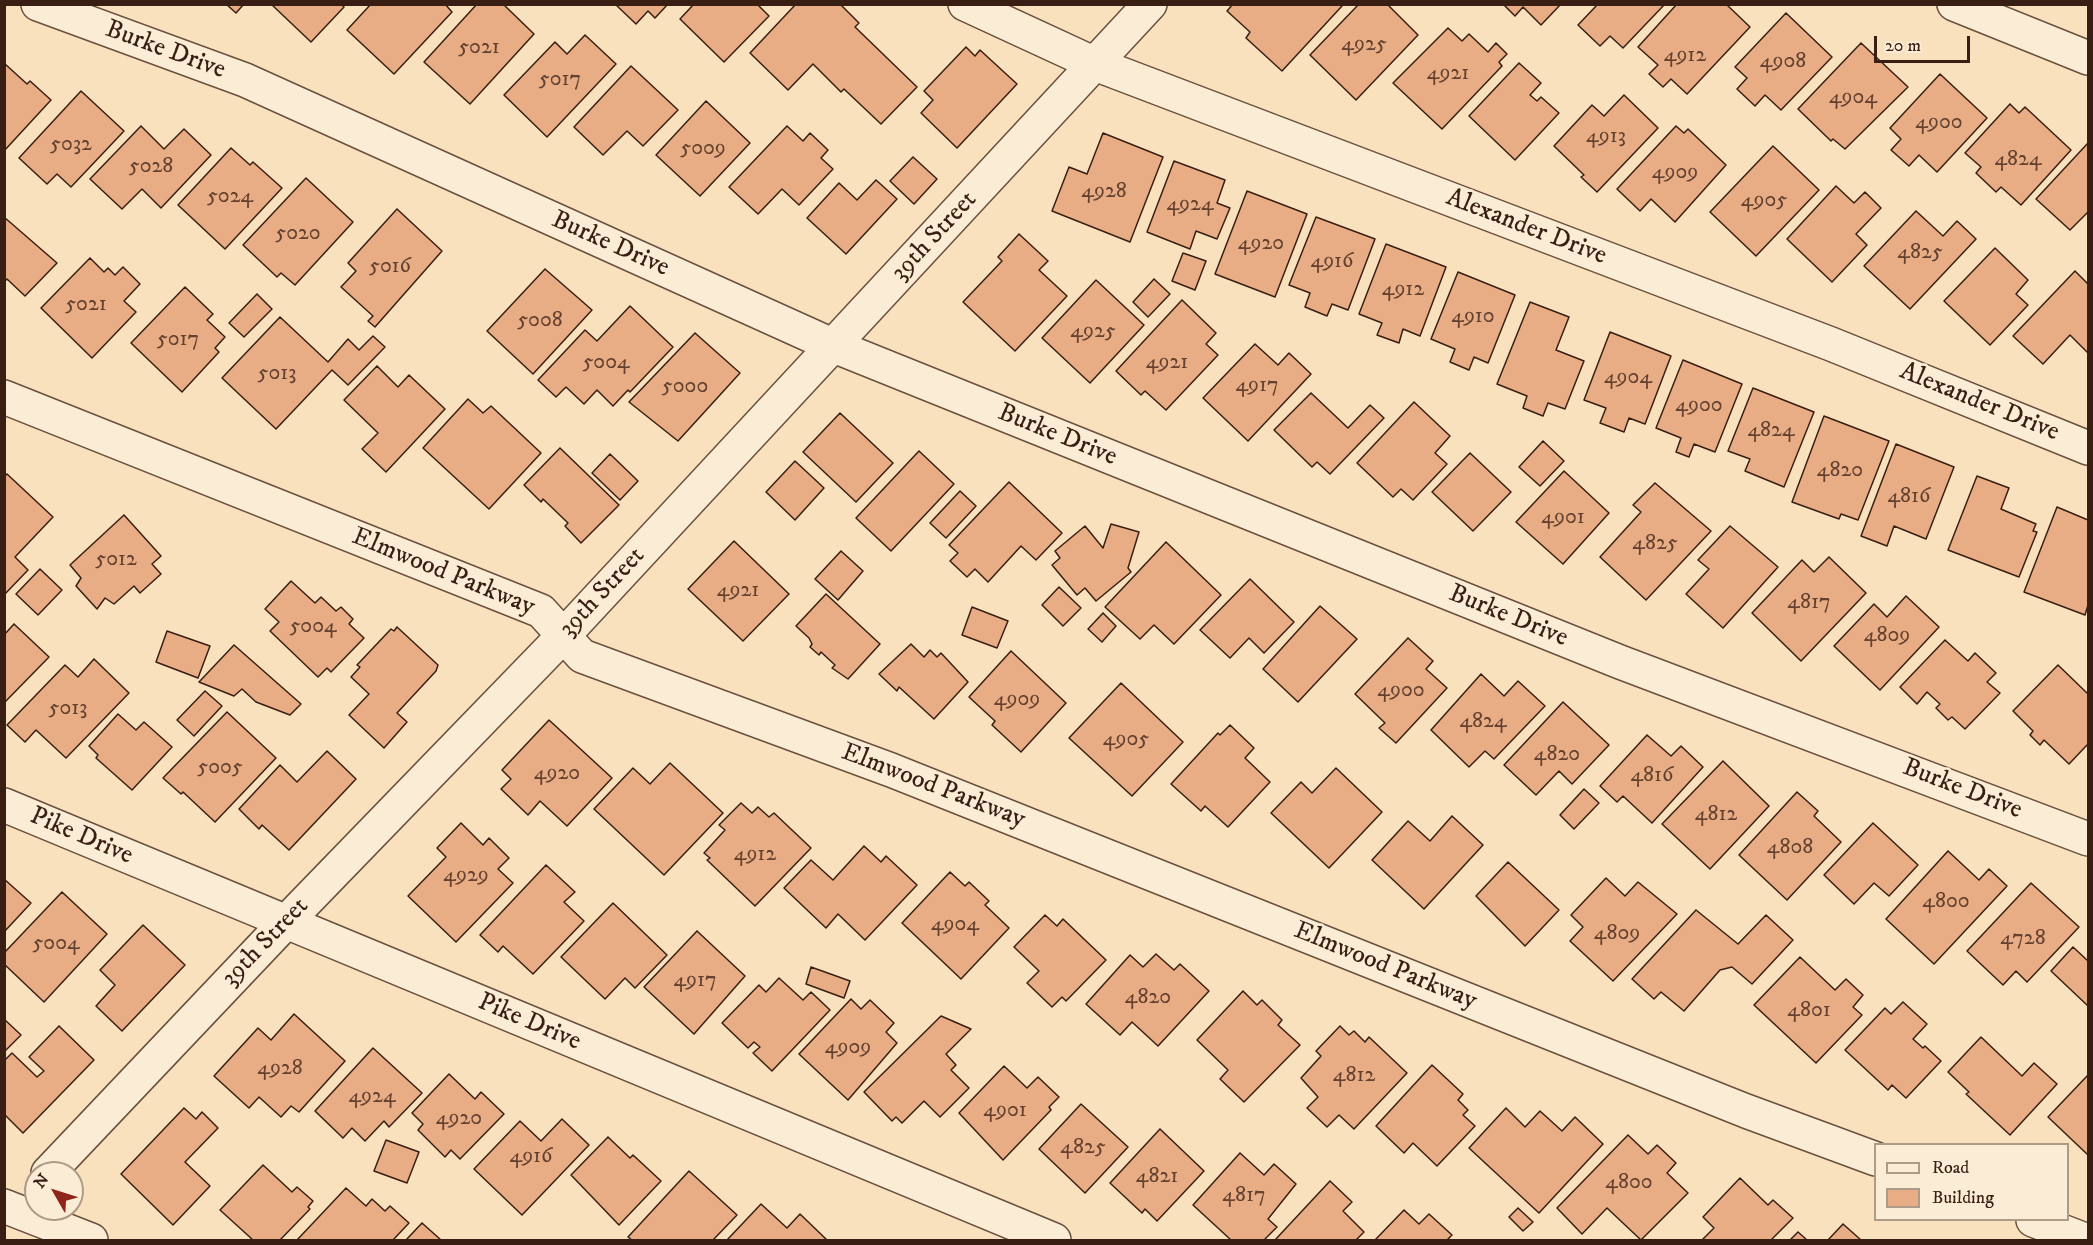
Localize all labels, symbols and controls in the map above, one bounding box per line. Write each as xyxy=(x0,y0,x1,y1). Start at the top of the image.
street label: Burke Drive xyxy=(101,15,229,87)
scale bar xyxy=(1877,24,1973,62)
house number: 4925 xyxy=(1341,32,1387,58)
house number: 5021 xyxy=(458,35,500,61)
text: 20 m xyxy=(1885,35,1921,57)
house number: 4912 xyxy=(1664,43,1706,69)
house number: 4908 xyxy=(1760,49,1806,75)
house number: 4921 xyxy=(1427,61,1469,87)
house number: 5017 xyxy=(539,67,581,93)
house number: 4904 xyxy=(1829,85,1877,111)
house number: 4900 xyxy=(1915,110,1963,136)
house number: 4913 xyxy=(1586,124,1626,150)
house number: 5032 xyxy=(50,132,92,158)
house number: 5009 xyxy=(680,136,726,162)
house number: 4824 xyxy=(1994,147,2042,173)
house number: 5028 xyxy=(129,154,173,180)
house number: 4909 xyxy=(1652,160,1698,186)
house number: 4928 xyxy=(1081,179,1127,205)
street label: Alexander Drive xyxy=(1441,183,1611,273)
house number: 5024 xyxy=(207,184,253,210)
street label: 39th Street xyxy=(885,186,985,288)
house number: 4905 xyxy=(1741,188,1787,214)
house number: 4924 xyxy=(1166,192,1214,218)
street label: Burke Drive xyxy=(546,205,674,285)
house number: 5020 xyxy=(275,221,321,247)
house number: 4920 xyxy=(1238,231,1284,257)
house number: 4825 xyxy=(1897,240,1943,266)
house number: 4916 xyxy=(1311,249,1353,275)
house number: 5016 xyxy=(369,254,411,280)
house number: 4912 xyxy=(1382,277,1424,303)
house number: 5021 xyxy=(65,292,107,318)
house number: 4910 xyxy=(1451,304,1495,330)
house number: 5008 xyxy=(517,308,563,334)
house number: 4925 xyxy=(1070,319,1116,345)
house number: 5017 xyxy=(157,327,199,353)
house number: 5004 xyxy=(582,350,630,376)
house number: 4921 xyxy=(1146,350,1188,376)
street label: Alexander Drive xyxy=(1895,357,2063,449)
house number: 5013 xyxy=(258,361,296,387)
house number: 4904 xyxy=(1604,365,1652,391)
house number: 4917 xyxy=(1235,373,1279,399)
house number: 5000 xyxy=(662,374,708,400)
house number: 4900 xyxy=(1675,393,1723,419)
street label: Burke Drive xyxy=(993,398,1121,474)
house number: 4824 xyxy=(1747,418,1795,444)
house number: 4820 xyxy=(1817,458,1863,484)
house number: 4816 xyxy=(1887,484,1931,510)
house number: 4901 xyxy=(1541,505,1585,531)
street label: Elmwood Parkway xyxy=(347,522,539,624)
house number: 4825 xyxy=(1632,531,1678,557)
street label: 39th Street xyxy=(553,542,653,644)
house number: 5012 xyxy=(95,547,137,573)
house number: 4921 xyxy=(717,578,759,604)
street label: Burke Drive xyxy=(1444,579,1572,655)
house number: 4817 xyxy=(1787,590,1831,616)
house number: 5004 xyxy=(289,614,337,640)
house number: 4809 xyxy=(1864,623,1910,649)
house number: 4900 xyxy=(1377,678,1425,704)
house number: 4909 xyxy=(994,687,1040,713)
house number: 5013 xyxy=(49,696,87,722)
house number: 4824 xyxy=(1459,709,1507,735)
house number: 4905 xyxy=(1103,727,1149,753)
street label: Elmwood Parkway xyxy=(837,738,1029,836)
house number: 4820 xyxy=(1534,742,1580,768)
street label: Burke Drive xyxy=(1898,753,2026,827)
house number: 5005 xyxy=(197,755,243,781)
house number: 4920 xyxy=(534,761,580,787)
house number: 4816 xyxy=(1630,763,1674,789)
street label: Pike Drive xyxy=(25,801,137,873)
house number: 4812 xyxy=(1695,802,1737,828)
house number: 4808 xyxy=(1767,835,1813,861)
house number: 4912 xyxy=(734,842,776,868)
house number: 4929 xyxy=(443,863,489,889)
house number: 4800 xyxy=(1922,889,1970,915)
street label: 39th Street xyxy=(216,892,316,994)
house number: 4904 xyxy=(931,912,979,938)
street label: Elmwood Parkway xyxy=(1289,916,1481,1018)
house number: 4809 xyxy=(1594,921,1640,947)
house number: 4728 xyxy=(2000,926,2046,952)
house number: 5004 xyxy=(32,931,80,957)
house number: 4917 xyxy=(673,968,717,994)
house number: 4820 xyxy=(1125,985,1171,1011)
street label: Pike Drive xyxy=(473,987,585,1059)
house number: 4801 xyxy=(1787,998,1831,1024)
house number: 4909 xyxy=(825,1035,871,1061)
house number: 4928 xyxy=(257,1056,303,1082)
house number: 4812 xyxy=(1333,1063,1375,1089)
house number: 4924 xyxy=(348,1084,396,1110)
house number: 4901 xyxy=(983,1098,1027,1124)
house number: 4920 xyxy=(436,1106,482,1132)
house number: 4825 xyxy=(1060,1135,1106,1161)
legend xyxy=(1874,1143,2069,1221)
house number: 4916 xyxy=(510,1144,552,1170)
text: Road xyxy=(1932,1157,1969,1179)
north arrow xyxy=(24,1161,84,1221)
house number: 4821 xyxy=(1136,1164,1178,1190)
text: N xyxy=(30,1170,53,1192)
house number: 4800 xyxy=(1605,1170,1653,1196)
house number: 4817 xyxy=(1222,1183,1266,1209)
text: Building xyxy=(1932,1187,1994,1209)

